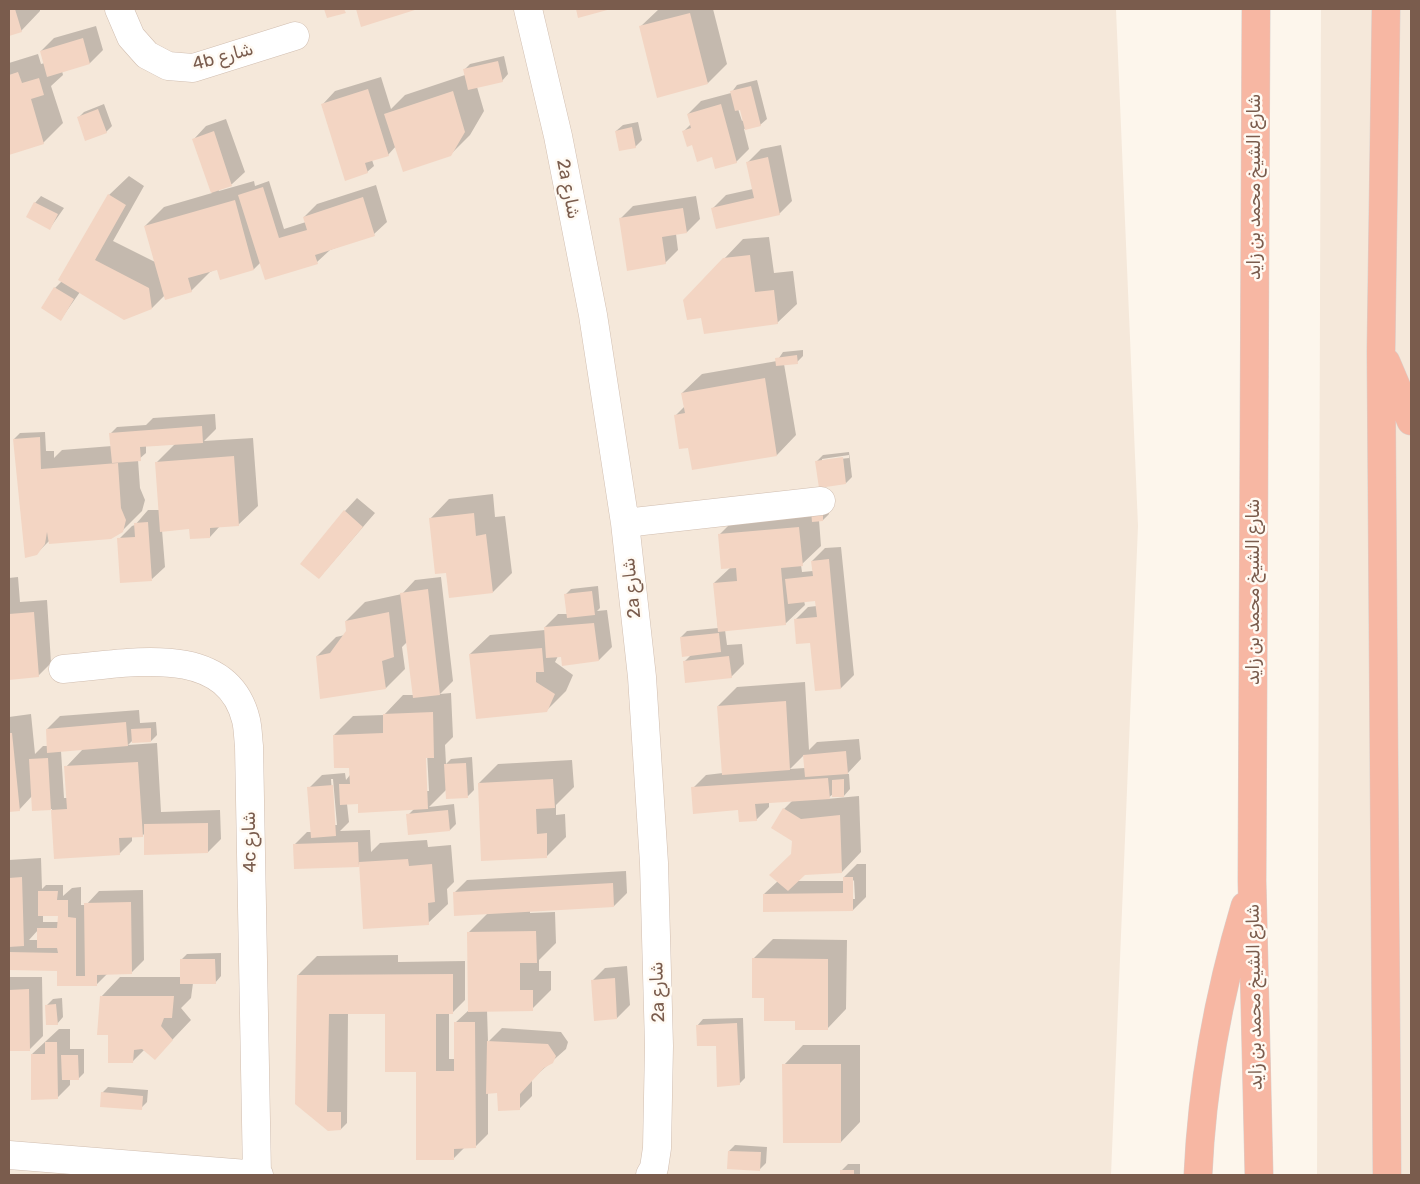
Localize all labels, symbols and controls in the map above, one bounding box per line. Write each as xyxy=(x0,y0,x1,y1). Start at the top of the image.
street label: 4b شارع xyxy=(190,39,256,75)
street label: شارع الشيخ محمد بن زايد xyxy=(1244,94,1266,280)
street label: 2a شارع xyxy=(552,157,584,221)
street label: شارع الشيخ محمد بن زايد xyxy=(1243,499,1265,685)
street label: 2a شارع xyxy=(618,557,646,619)
street label: 4c شارع xyxy=(239,811,261,873)
street label: شارع الشيخ محمد بن زايد xyxy=(1243,903,1267,1091)
street label: 2a شارع xyxy=(646,961,670,1023)

